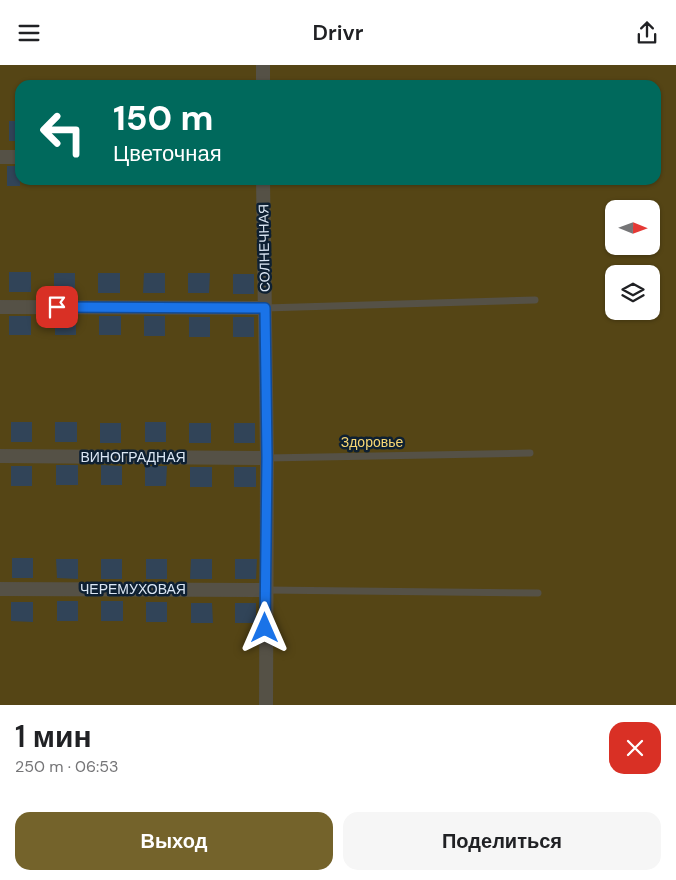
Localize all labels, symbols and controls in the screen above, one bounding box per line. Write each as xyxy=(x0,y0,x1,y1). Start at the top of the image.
text: Drivr xyxy=(313,18,363,47)
icon: menu xyxy=(15,19,43,47)
icon: share xyxy=(633,19,661,47)
text: 150 m xyxy=(113,95,213,141)
icon: left xyxy=(30,100,95,165)
text: Цветочная xyxy=(113,139,222,168)
north arrow xyxy=(605,200,660,255)
map controls xyxy=(605,200,660,320)
street label: СОЛНЕЧНАЯ xyxy=(254,204,274,292)
button: layers xyxy=(605,265,660,320)
pin xyxy=(36,286,78,328)
icon: arrive xyxy=(43,293,71,321)
park label: Здоровье xyxy=(341,433,403,451)
street label: ВИНОГРАДНАЯ xyxy=(80,448,186,466)
street label: ЧЕРЕМУХОВАЯ xyxy=(80,580,186,598)
position arrow xyxy=(238,601,290,653)
text: 1 мин xyxy=(15,717,92,756)
button: close xyxy=(609,722,661,774)
text: 250 m · 06:53 xyxy=(15,756,119,777)
button: Выход xyxy=(15,812,333,870)
button: Поделиться xyxy=(343,812,661,870)

